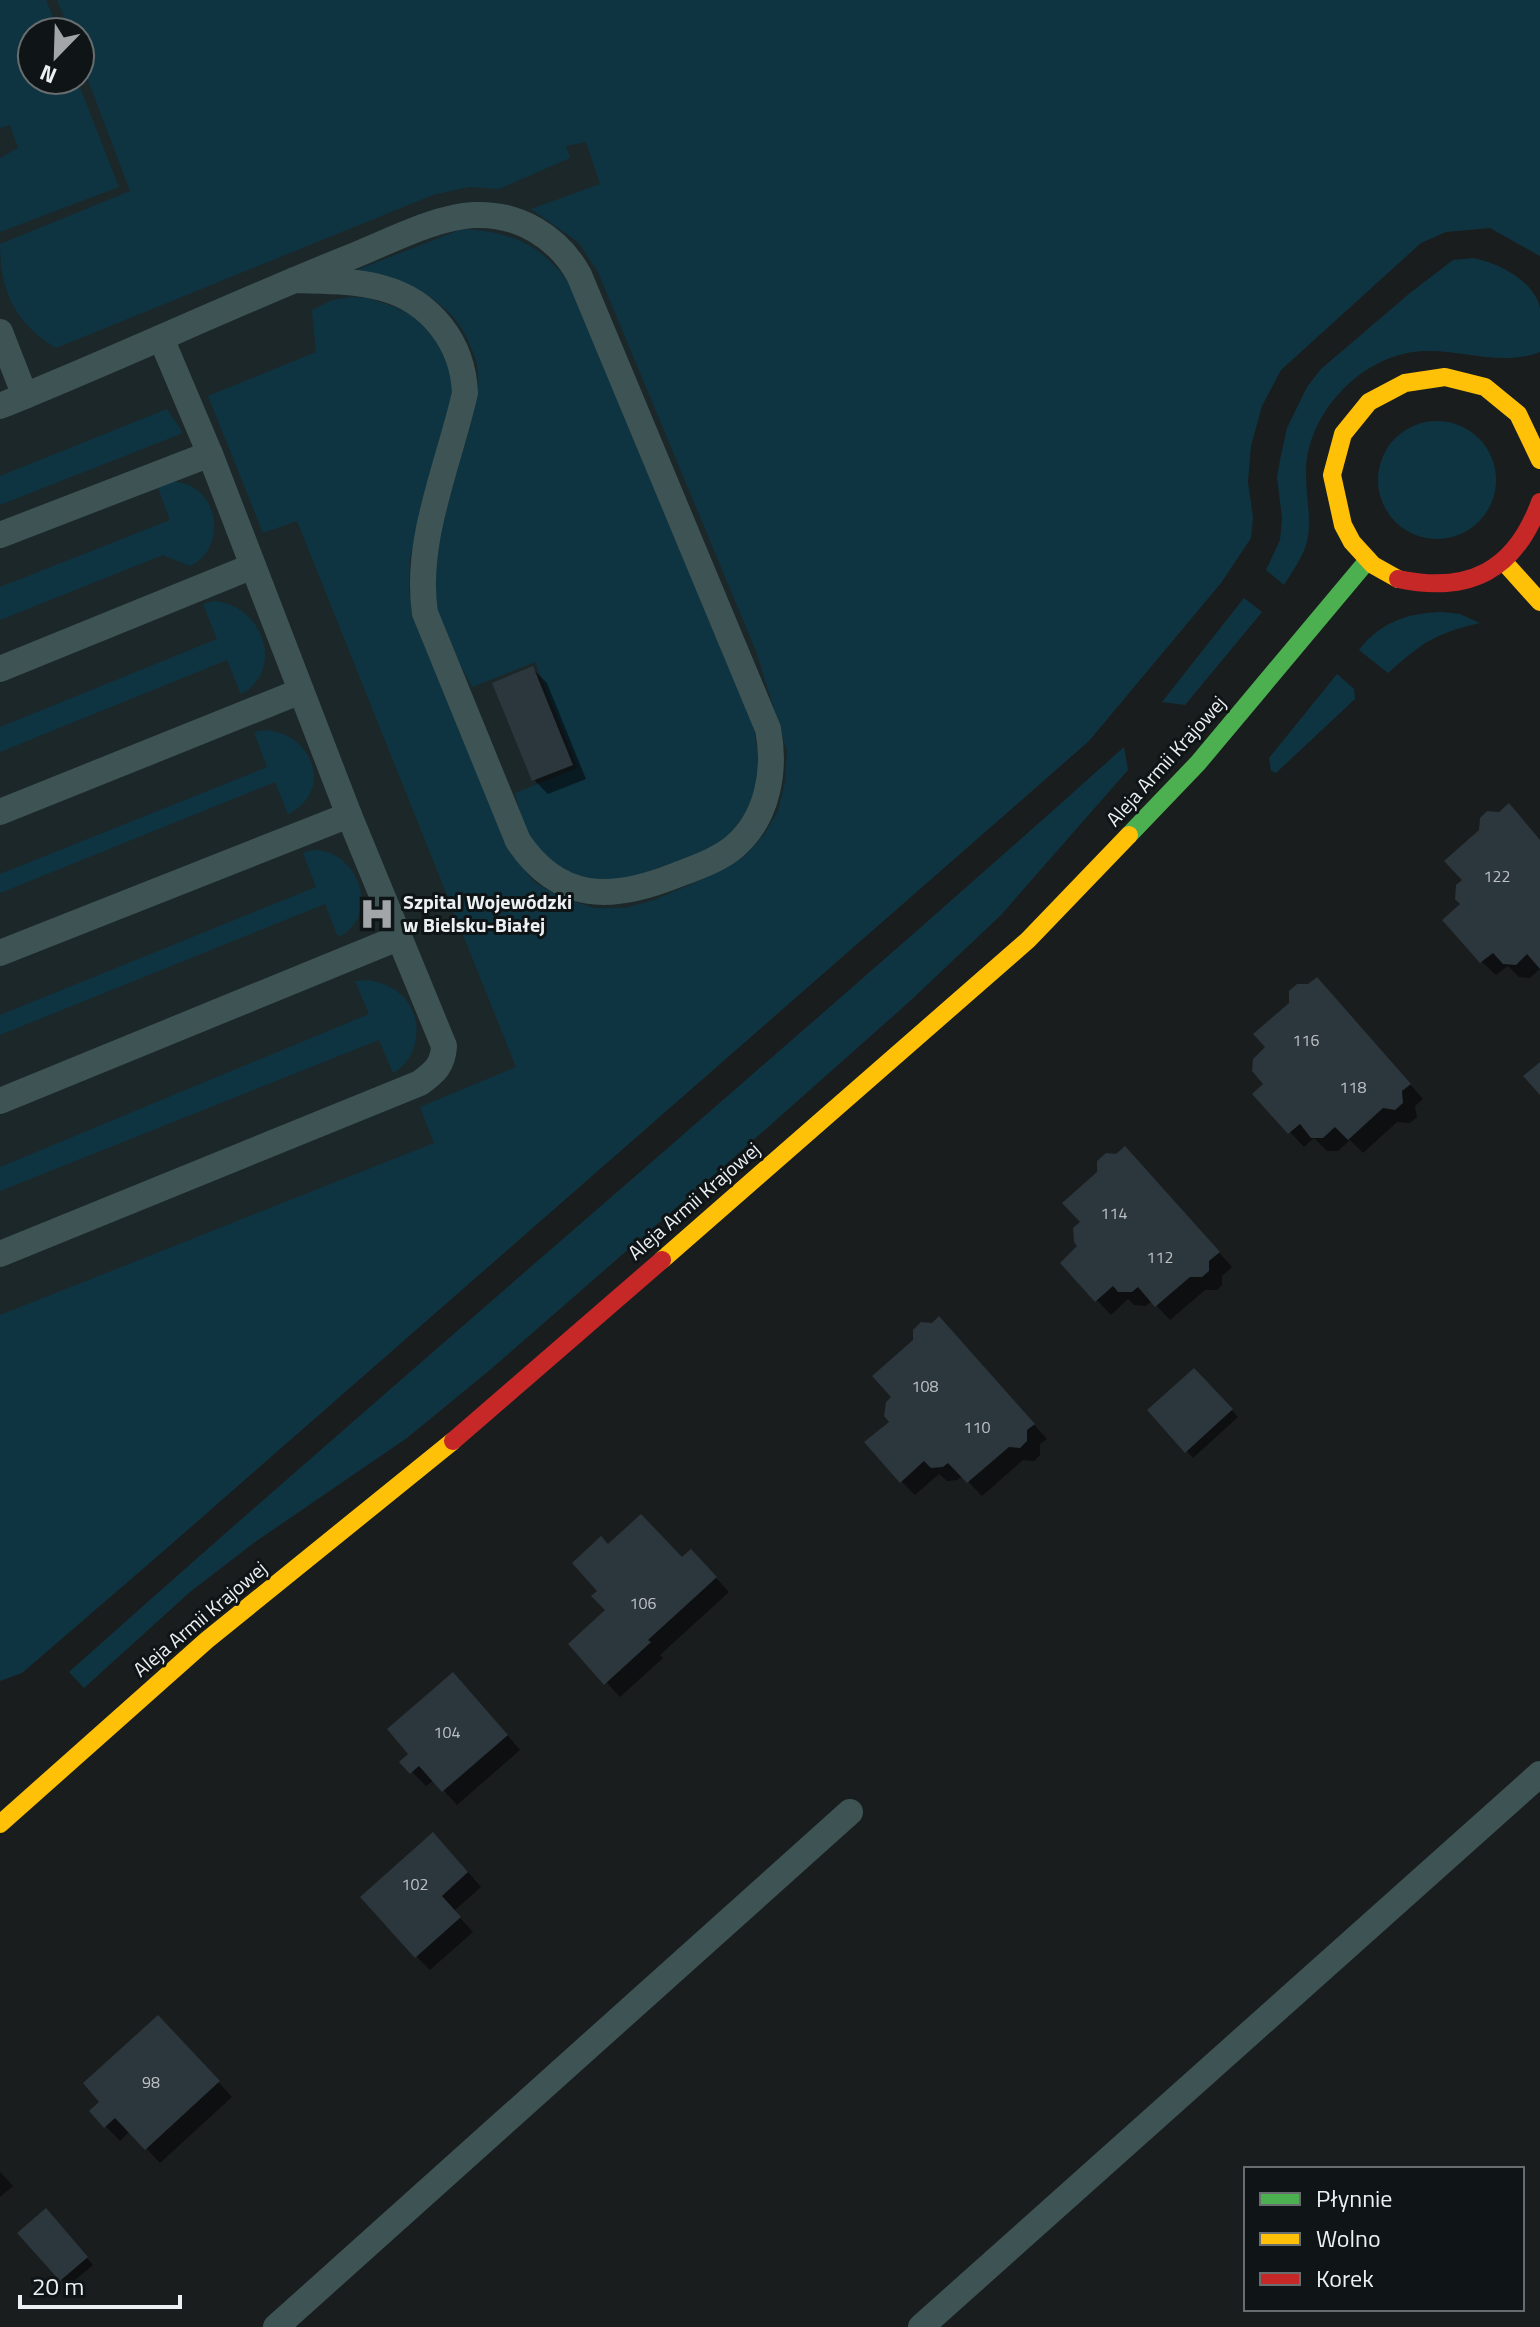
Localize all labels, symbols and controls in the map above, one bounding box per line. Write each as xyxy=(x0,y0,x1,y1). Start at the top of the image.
north arrow xyxy=(16,16,96,96)
text: N xyxy=(35,56,62,93)
street label: Aleja Armii Krajowej xyxy=(1098,688,1233,833)
house number: 122 xyxy=(1484,864,1510,888)
place label: Szpital Wojewódzki w Bielsku-Białej xyxy=(403,886,572,940)
hospital icon: Szpital Wojewódzki w Bielsku-Białej xyxy=(358,895,396,933)
house number: 116 xyxy=(1293,1028,1319,1052)
house number: 118 xyxy=(1340,1075,1366,1099)
street label: Aleja Armii Krajowej xyxy=(621,1134,767,1267)
house number: 114 xyxy=(1101,1201,1127,1225)
house number: 112 xyxy=(1147,1245,1173,1269)
house number: 108 xyxy=(912,1374,938,1398)
house number: 110 xyxy=(964,1415,990,1439)
street label: Aleja Armii Krajowej xyxy=(126,1553,274,1684)
house number: 106 xyxy=(630,1591,656,1615)
house number: 104 xyxy=(434,1720,460,1744)
house number: 102 xyxy=(402,1872,428,1896)
house number: 98 xyxy=(142,2070,160,2094)
legend xyxy=(1244,2167,1524,2311)
text: Płynnie xyxy=(1316,2180,1392,2216)
text: Wolno xyxy=(1316,2220,1381,2256)
scale bar xyxy=(20,2259,180,2309)
text: Korek xyxy=(1316,2260,1374,2296)
text: 20 m xyxy=(32,2268,84,2304)

